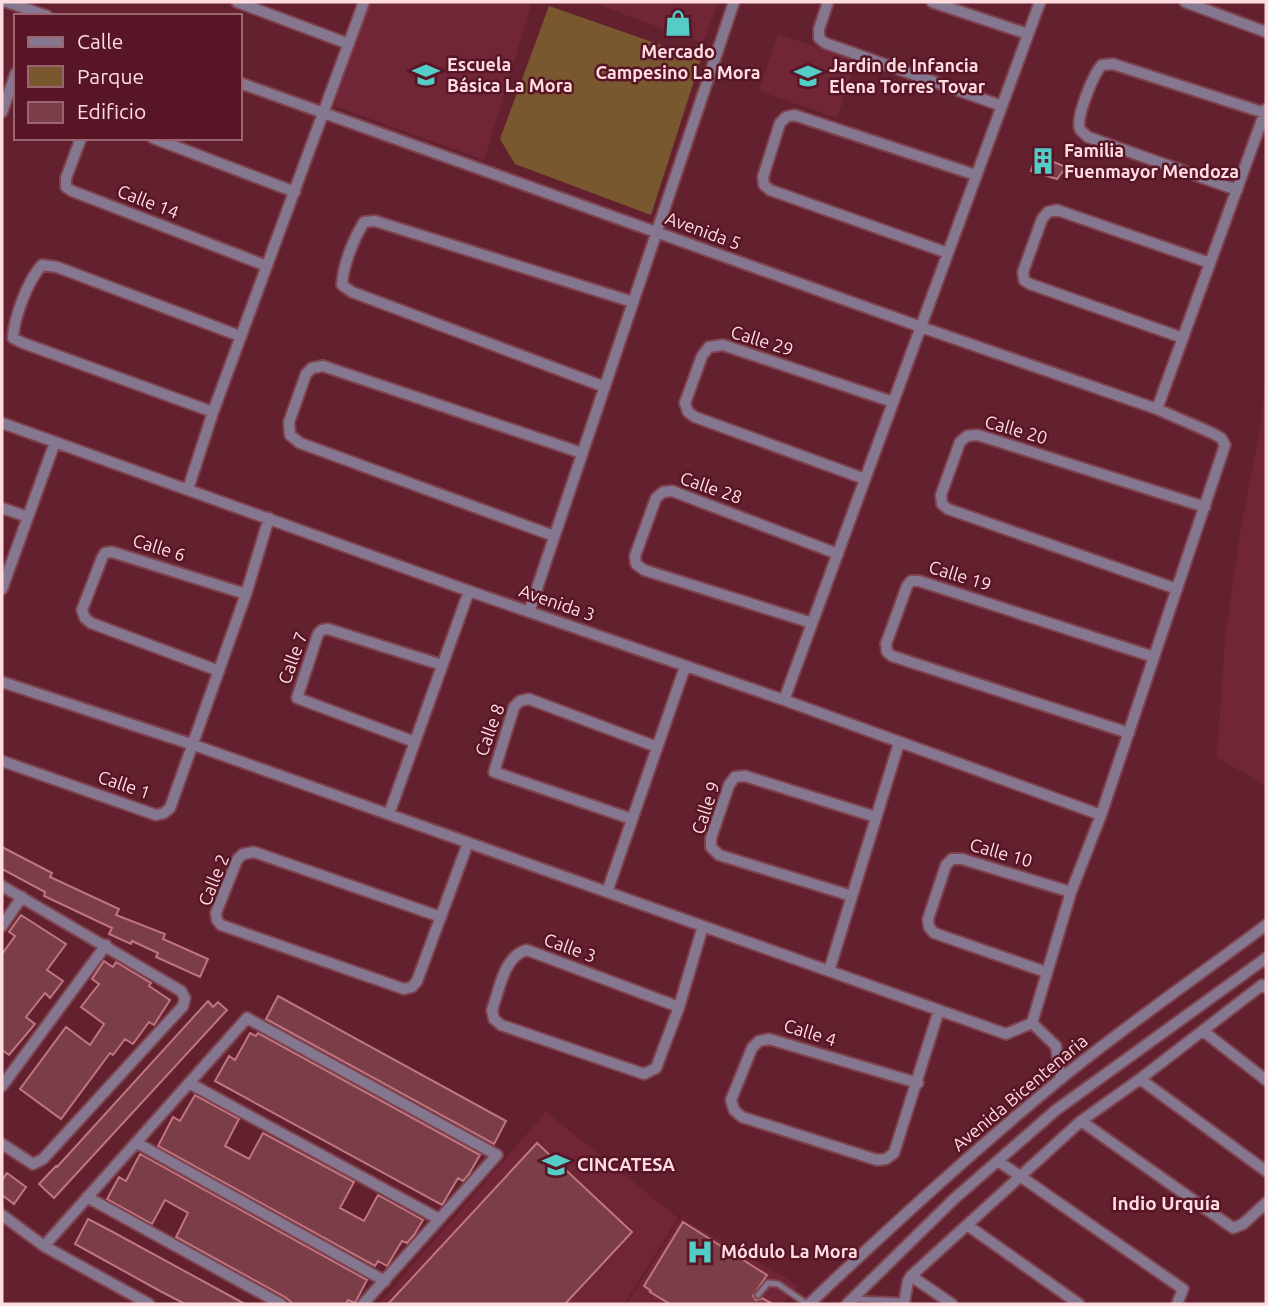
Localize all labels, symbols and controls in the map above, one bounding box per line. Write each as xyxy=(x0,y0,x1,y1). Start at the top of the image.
shop icon: Mercado Campesino La Mora xyxy=(663,8,693,38)
legend xyxy=(14,14,242,140)
text: Calle xyxy=(77,29,123,53)
place label: Mercado Campesino La Mora xyxy=(595,41,761,82)
place label: Escuela Básica La Mora xyxy=(447,54,573,95)
place label: Jardin de Infancia Elena Torres Tovar xyxy=(829,55,986,96)
school or university icon: Escuela Básica La Mora xyxy=(411,60,441,90)
school or university icon: Jardin de Infancia Elena Torres Tovar xyxy=(793,61,823,91)
text: Parque xyxy=(77,64,144,88)
text: Edificio xyxy=(77,99,146,123)
place label: Familia Fuenmayor Mendoza xyxy=(1064,140,1239,181)
building icon: Familia Fuenmayor Mendoza xyxy=(1028,146,1058,176)
street label: Calle 14 xyxy=(115,180,182,222)
street label: Avenida 5 xyxy=(663,207,744,253)
street label: Calle 29 xyxy=(729,321,796,359)
street label: Calle 20 xyxy=(983,411,1050,447)
street label: Calle 28 xyxy=(678,467,745,507)
street label: Calle 6 xyxy=(131,530,188,564)
street label: Calle 19 xyxy=(927,556,994,594)
street label: Avenida 3 xyxy=(517,580,598,624)
street label: Calle 7 xyxy=(273,629,311,686)
street label: Calle 8 xyxy=(470,701,508,758)
street label: Calle 1 xyxy=(96,766,153,802)
street label: Calle 9 xyxy=(687,779,723,836)
street label: Calle 10 xyxy=(968,834,1035,870)
street label: Calle 2 xyxy=(194,851,232,908)
street label: Calle 3 xyxy=(542,928,599,966)
street label: Calle 4 xyxy=(782,1015,839,1049)
street label: Avenida Bicentenaria xyxy=(948,1030,1091,1155)
school or university icon: CINCATESA xyxy=(541,1150,571,1180)
place label: CINCATESA xyxy=(577,1154,675,1174)
district label: Indio Urquía xyxy=(1112,1192,1220,1214)
hospital icon: Módulo La Mora xyxy=(685,1237,715,1267)
place label: Módulo La Mora xyxy=(721,1241,858,1261)

